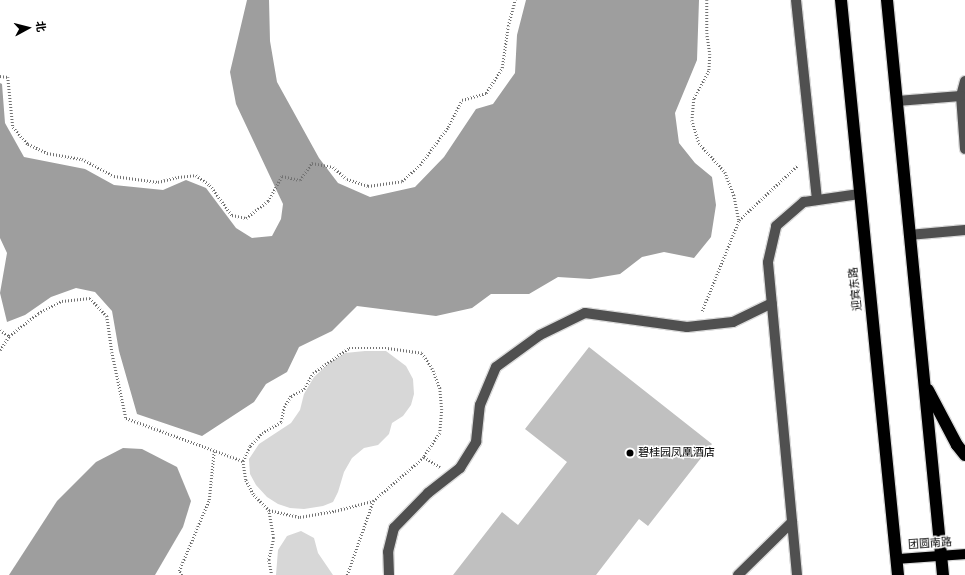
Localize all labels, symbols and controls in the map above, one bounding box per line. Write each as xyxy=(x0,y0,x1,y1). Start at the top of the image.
north arrow xyxy=(8,8,48,48)
text: 北 xyxy=(33,20,48,33)
street label: 迎宾东路 xyxy=(847,266,865,312)
place label: 碧桂园凤凰酒店 xyxy=(638,446,715,460)
marker: 碧桂园凤凰酒店 xyxy=(625,448,635,458)
street label: 团圆南路 xyxy=(908,536,952,552)

